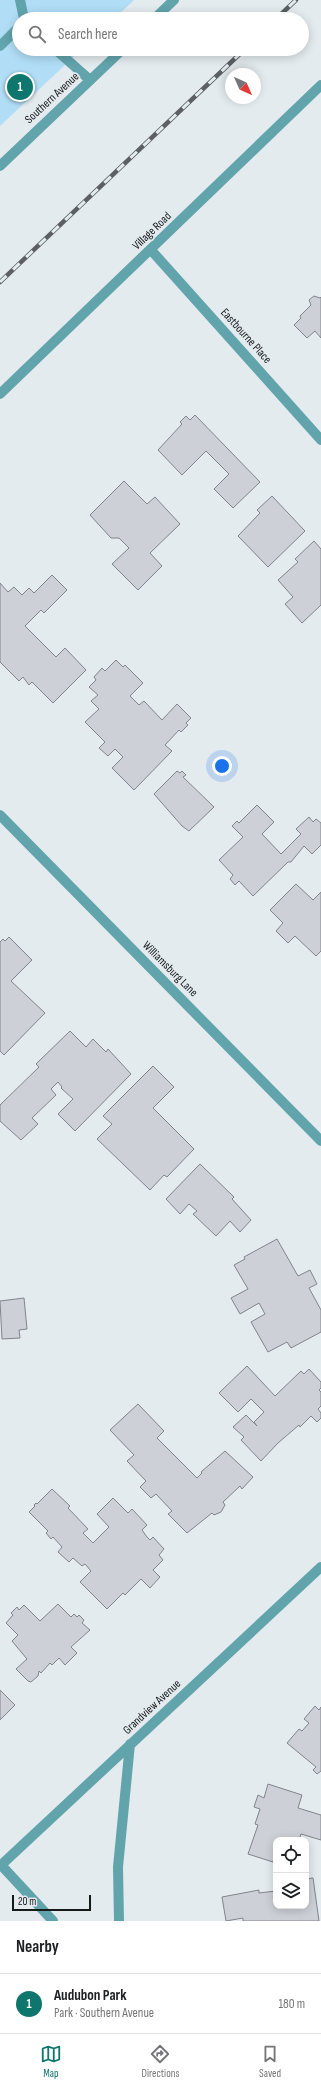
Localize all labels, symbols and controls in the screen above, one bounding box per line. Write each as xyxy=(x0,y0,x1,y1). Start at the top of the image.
search box xyxy=(12,12,309,56)
icon: search xyxy=(26,23,48,45)
text: Search here xyxy=(58,25,118,44)
north arrow xyxy=(225,68,261,104)
street label: Southern Avenue xyxy=(22,69,82,127)
pin: 1 xyxy=(7,72,33,102)
street label: Village Road xyxy=(129,209,175,253)
street label: Eastbourne Place xyxy=(217,305,275,367)
your location xyxy=(212,756,232,776)
street label: Williamsburg Lane xyxy=(139,938,201,1000)
street label: Grandview Avenue xyxy=(120,1676,184,1738)
map controls xyxy=(273,1837,309,1909)
button: locate xyxy=(273,1837,309,1873)
button: layers xyxy=(273,1873,309,1909)
scale bar xyxy=(12,1893,91,1912)
text: 20 m xyxy=(18,1895,36,1908)
text: Nearby xyxy=(16,1937,59,1957)
text: Audubon Park xyxy=(54,1986,127,2005)
text: 1 xyxy=(26,1996,32,2012)
text: 180 m xyxy=(279,1996,305,2012)
text: Park · Southern Avenue xyxy=(54,2005,154,2021)
tab: Map xyxy=(40,2043,62,2080)
tab: Directions xyxy=(142,2043,179,2080)
tab: Saved xyxy=(259,2043,281,2080)

